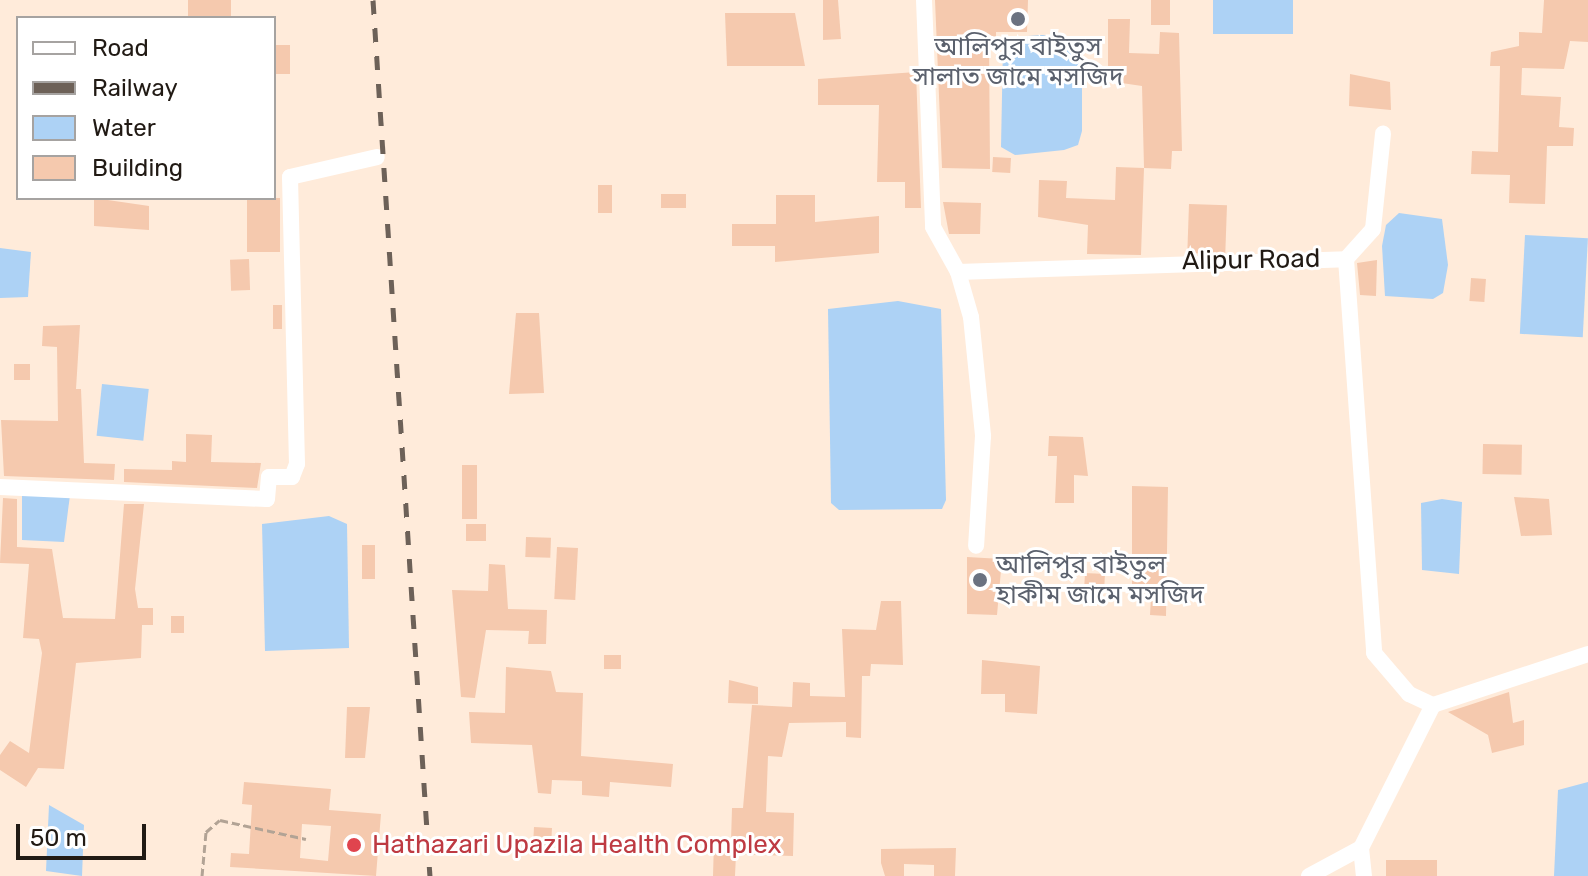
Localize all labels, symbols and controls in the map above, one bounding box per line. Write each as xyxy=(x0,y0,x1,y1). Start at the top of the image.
marker: আলিপুর বাইতুস সালাত জামে মসজিদ xyxy=(1009,10,1027,28)
legend xyxy=(16,16,276,200)
place label: আলিপুর বাইতুস সালাত জামে মসজিদ xyxy=(913,31,1123,92)
text: Road xyxy=(92,34,149,62)
text: Railway xyxy=(92,74,178,102)
text: Water xyxy=(92,114,156,142)
text: Building xyxy=(92,154,183,182)
street label: Alipur Road xyxy=(1181,243,1321,277)
place label: আলিপুর বাইতুল হাকীম জামে মসজিদ xyxy=(996,549,1204,610)
marker: আলিপুর বাইতুল হাকীম জামে মসজিদ xyxy=(971,571,989,589)
scale bar xyxy=(20,808,150,858)
text: 50 m xyxy=(30,824,87,852)
place label: Hathazari Upazila Health Complex xyxy=(372,829,782,861)
marker: Hathazari Upazila Health Complex xyxy=(343,834,365,856)

